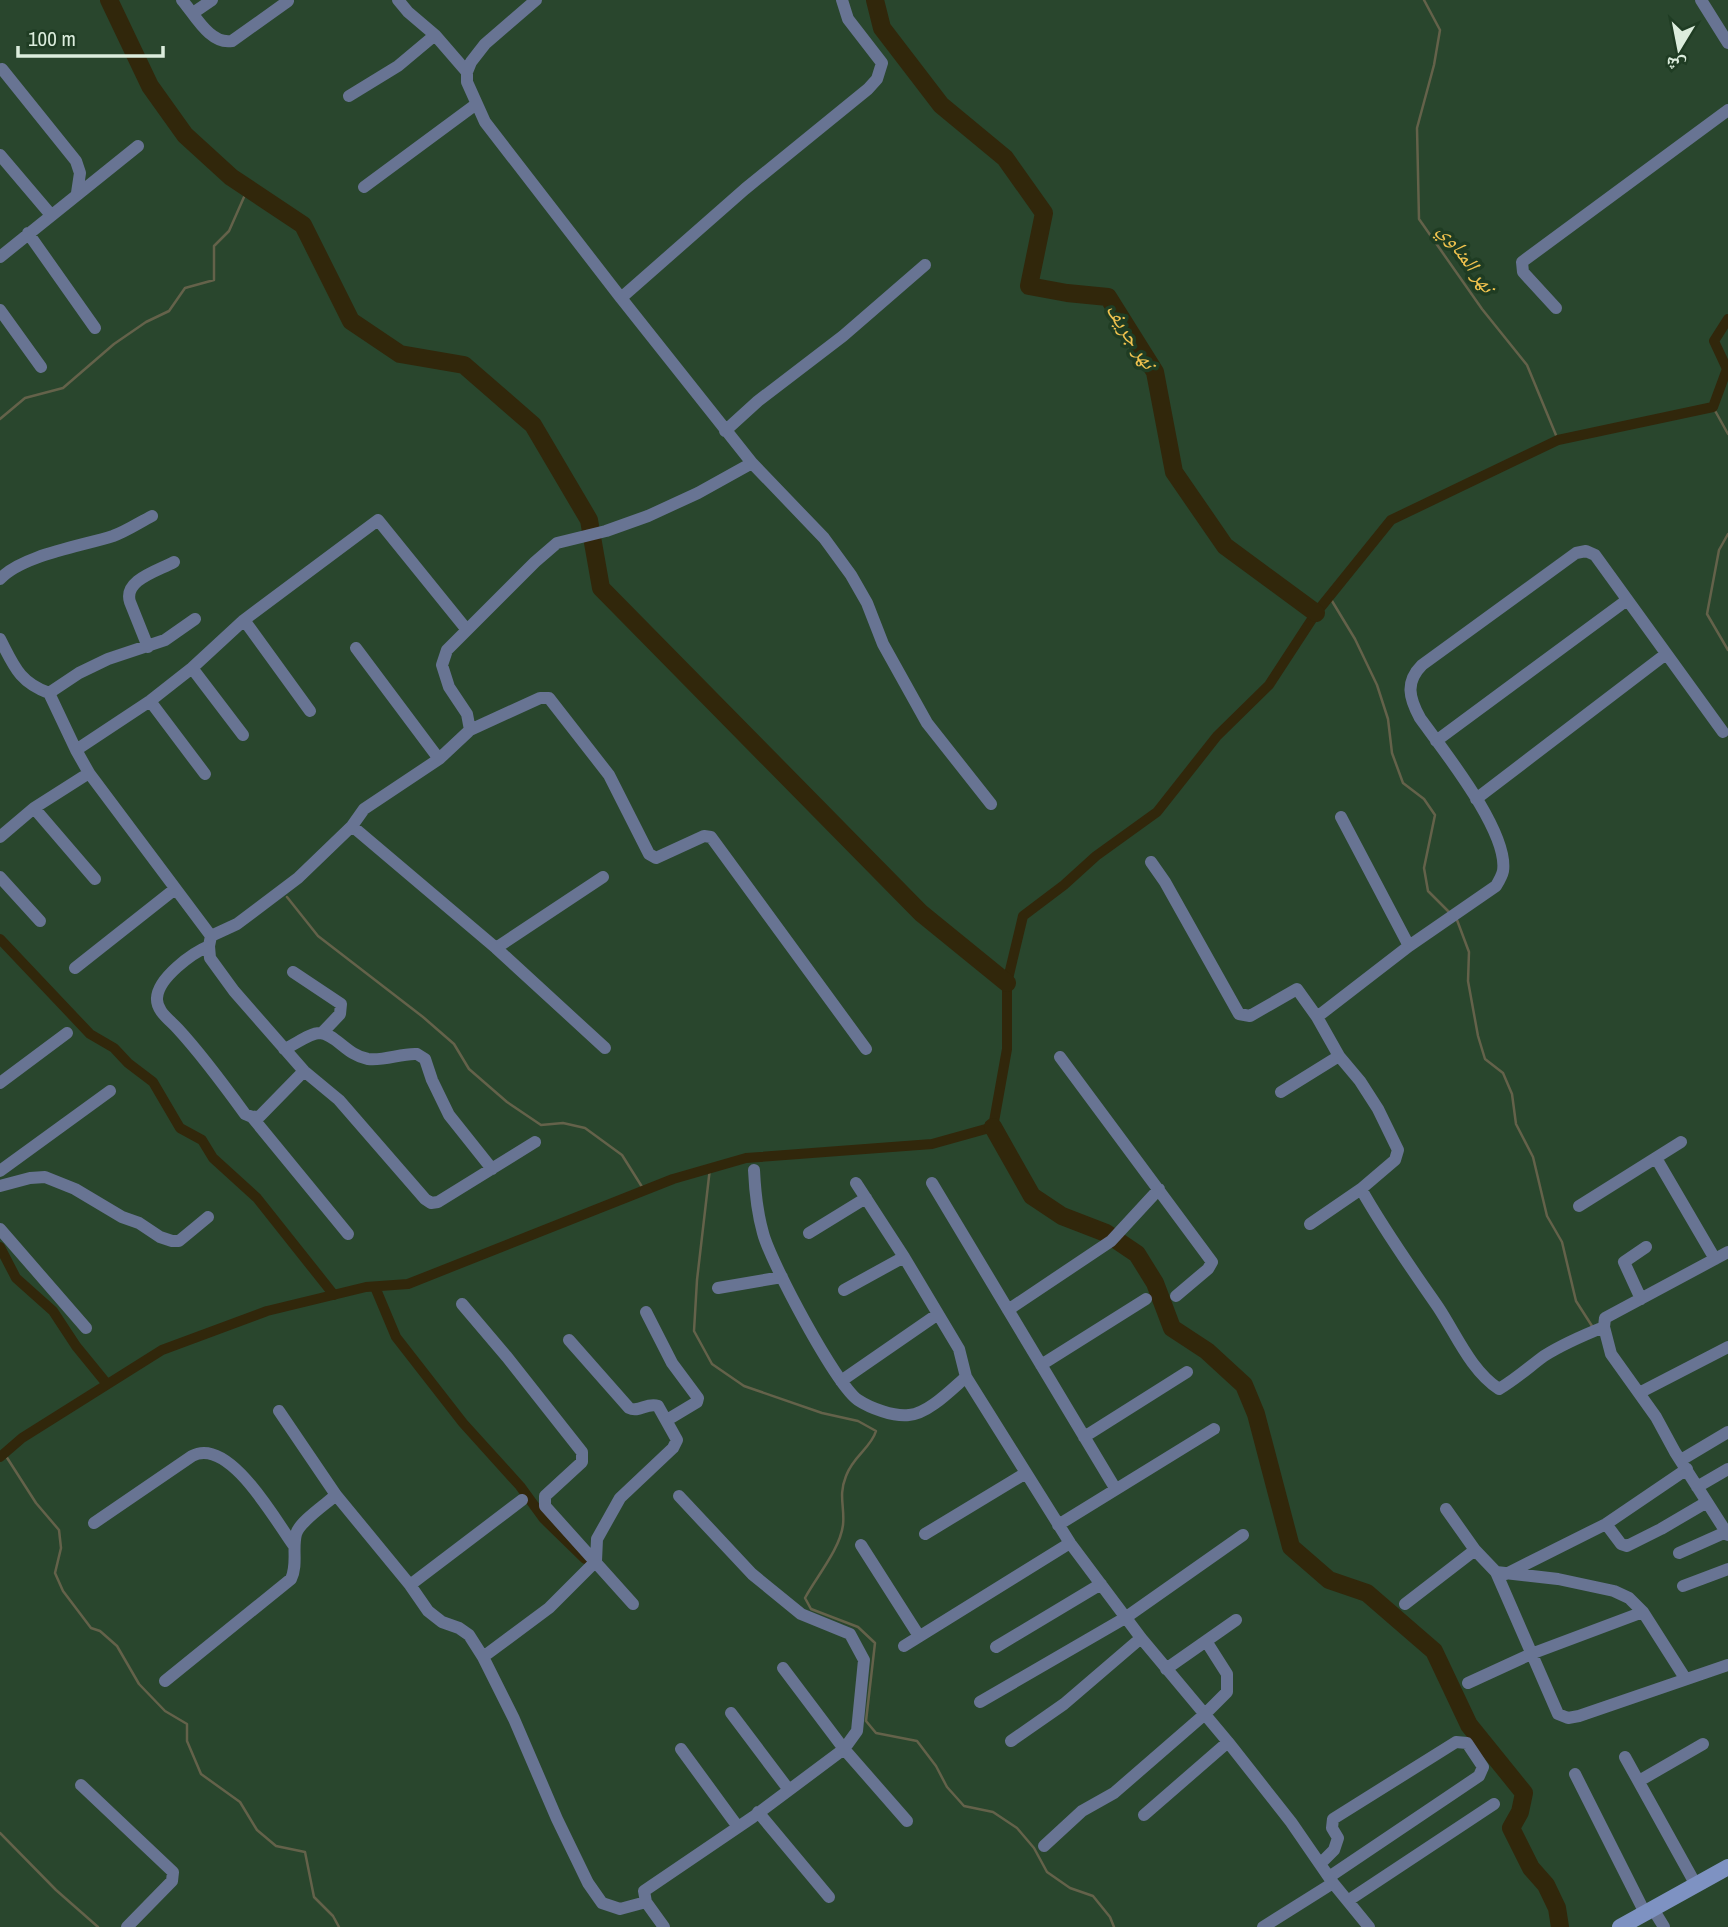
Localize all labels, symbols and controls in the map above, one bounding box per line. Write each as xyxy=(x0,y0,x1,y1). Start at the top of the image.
scale bar xyxy=(18,14,163,58)
north arrow xyxy=(1644,14,1714,84)
text: 100 m xyxy=(28,24,76,53)
text: ش xyxy=(1664,51,1688,80)
water label: نهر المناوي xyxy=(1430,217,1505,303)
water label: نهر جريف xyxy=(1099,297,1165,377)

